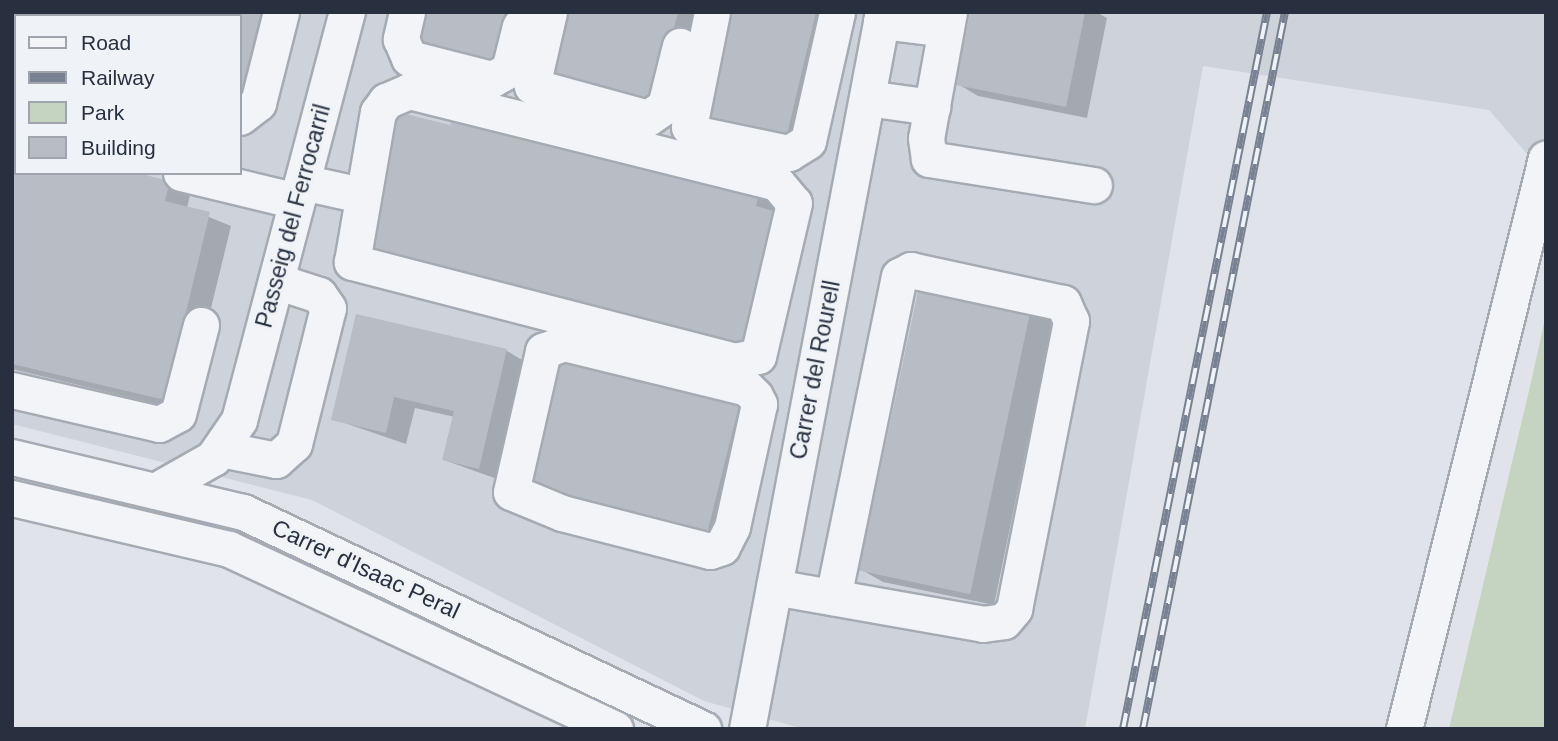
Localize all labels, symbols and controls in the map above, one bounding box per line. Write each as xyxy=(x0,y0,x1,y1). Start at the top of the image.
legend xyxy=(14,14,242,175)
text: Road xyxy=(81,31,131,54)
text: Railway xyxy=(81,66,155,89)
text: Park xyxy=(81,101,124,124)
street label: Passeig del Ferrocarril xyxy=(250,101,336,331)
text: Building xyxy=(81,136,156,159)
street label: Carrer del Rourell xyxy=(784,278,846,462)
street label: Carrer d'Isaac Peral xyxy=(268,513,464,625)

